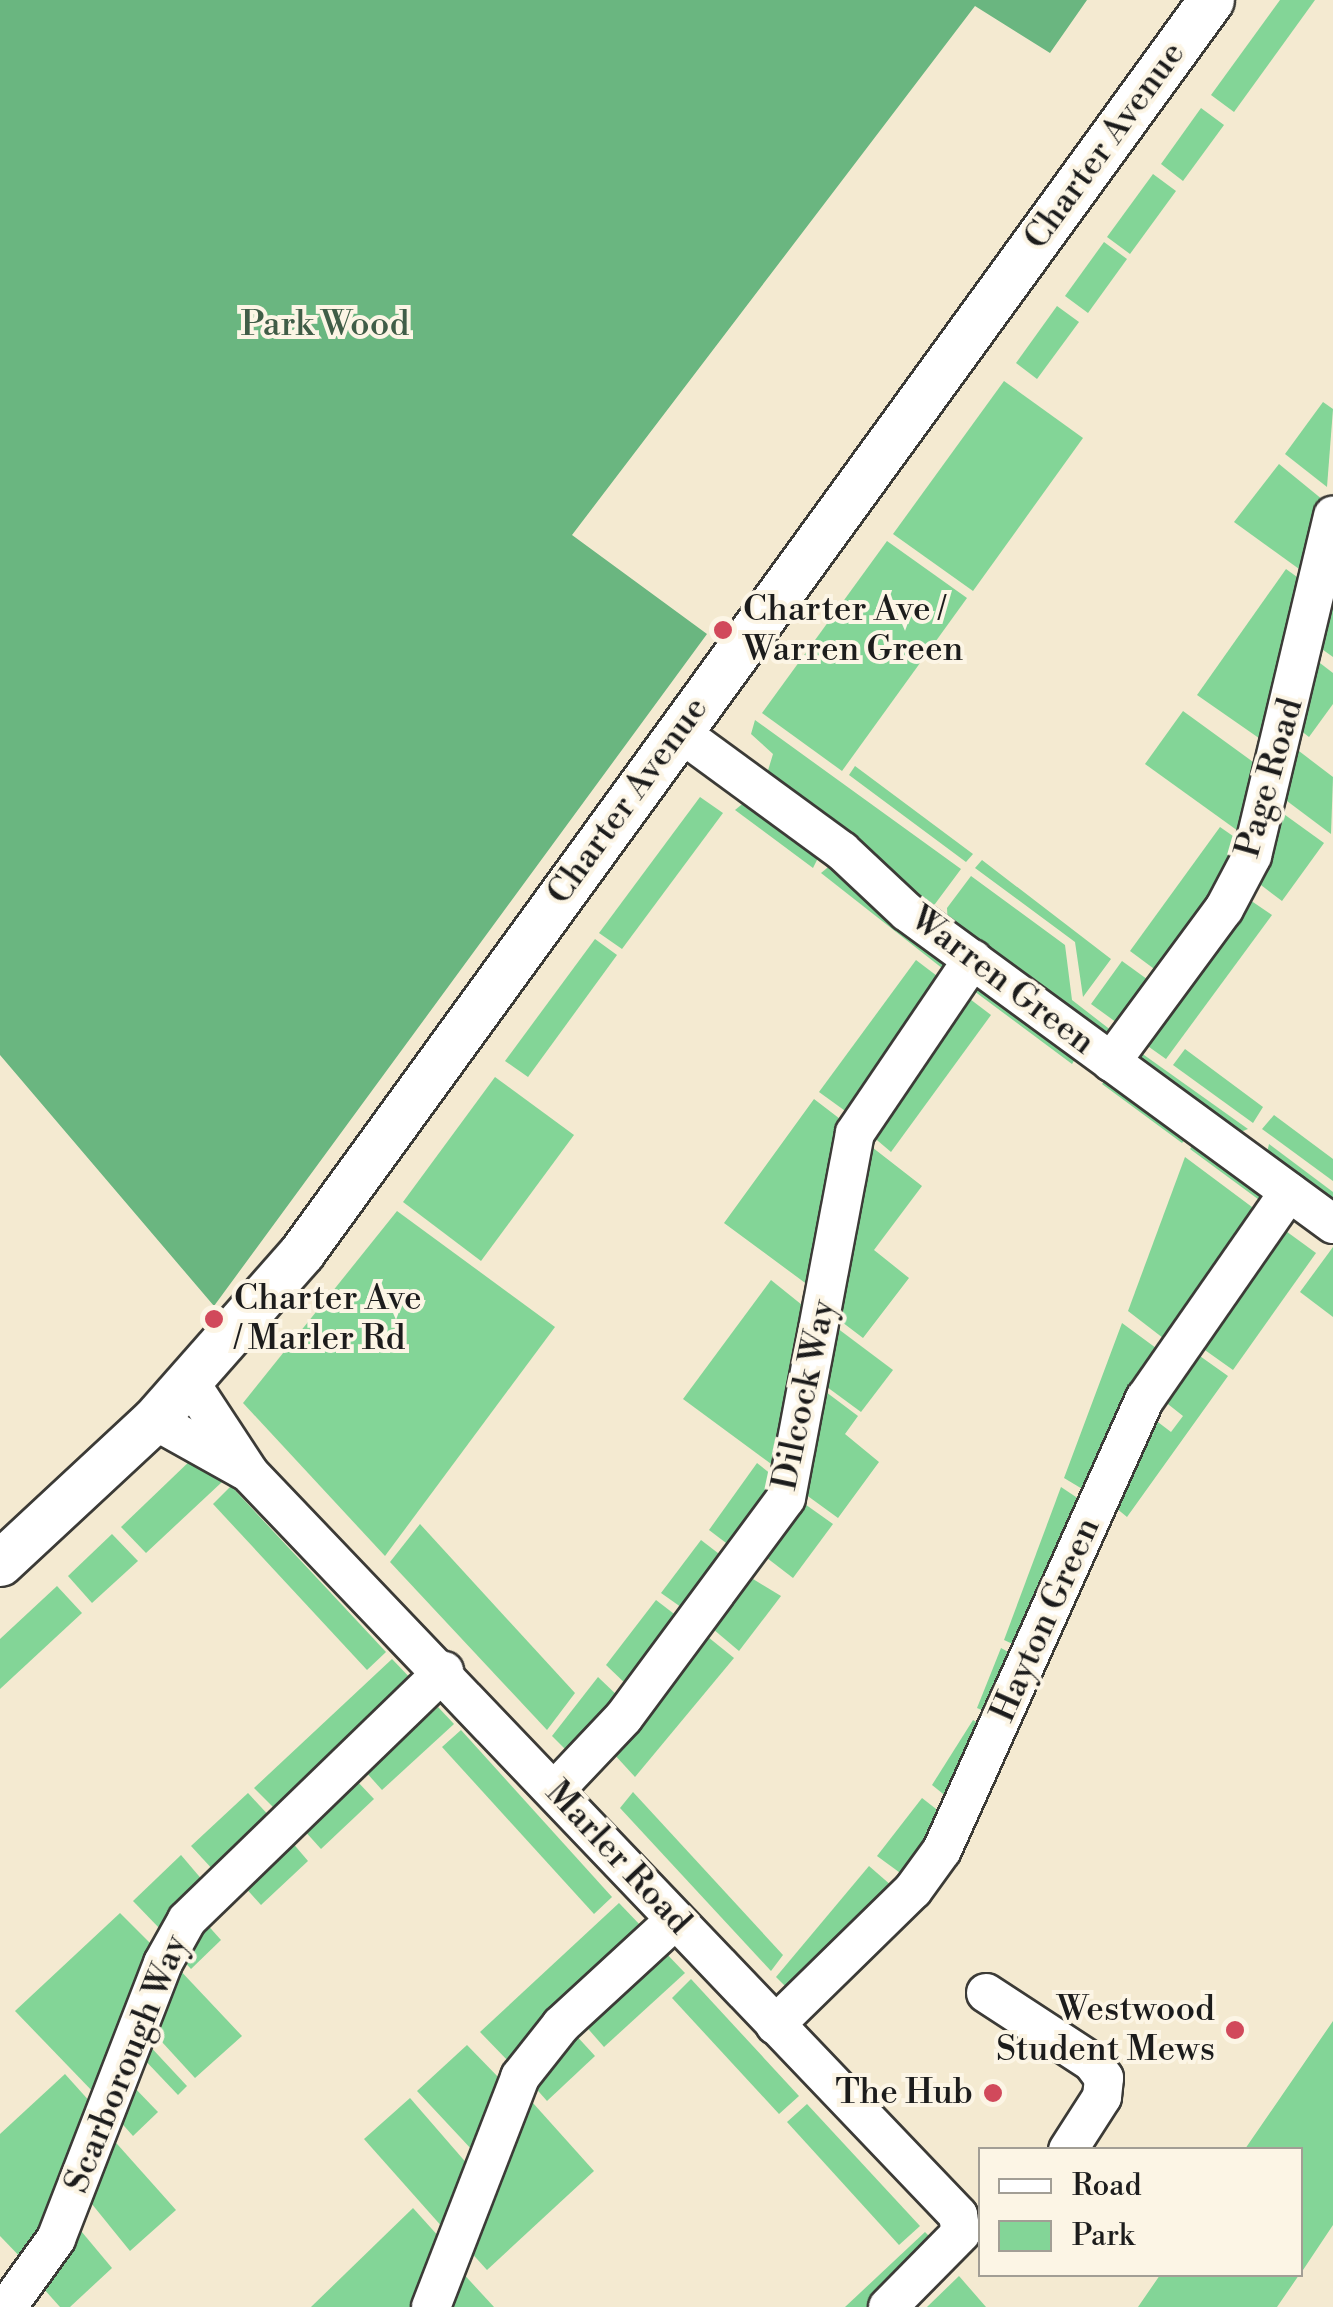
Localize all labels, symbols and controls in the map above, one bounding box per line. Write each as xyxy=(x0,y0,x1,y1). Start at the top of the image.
street label: Charter Avenue xyxy=(1016,34,1194,258)
park label: Park Wood xyxy=(241,304,409,346)
place label: Charter Ave / Warren Green xyxy=(743,589,963,671)
marker: Charter Ave / Warren Green xyxy=(712,619,734,641)
street label: Charter Avenue xyxy=(539,689,717,913)
street label: Page Road xyxy=(1227,694,1313,862)
street label: Warren Green xyxy=(901,898,1103,1064)
place label: Charter Ave / Marler Rd xyxy=(234,1278,422,1360)
street label: Dilcock Way xyxy=(764,1296,846,1494)
marker: Charter Ave / Marler Rd xyxy=(203,1308,225,1330)
street label: Hayton Green xyxy=(982,1511,1110,1729)
street label: Marler Road xyxy=(536,1772,700,1944)
street label: Scarborough Way xyxy=(56,1929,198,2199)
place label: Westwood Student Mews xyxy=(996,1989,1215,2071)
marker: Westwood Student Mews xyxy=(1224,2019,1246,2041)
place label: The Hub xyxy=(835,2072,973,2114)
marker: The Hub xyxy=(982,2082,1004,2104)
legend xyxy=(978,2147,1303,2277)
text: Road xyxy=(1072,2167,1142,2205)
text: Park xyxy=(1072,2217,1134,2255)

